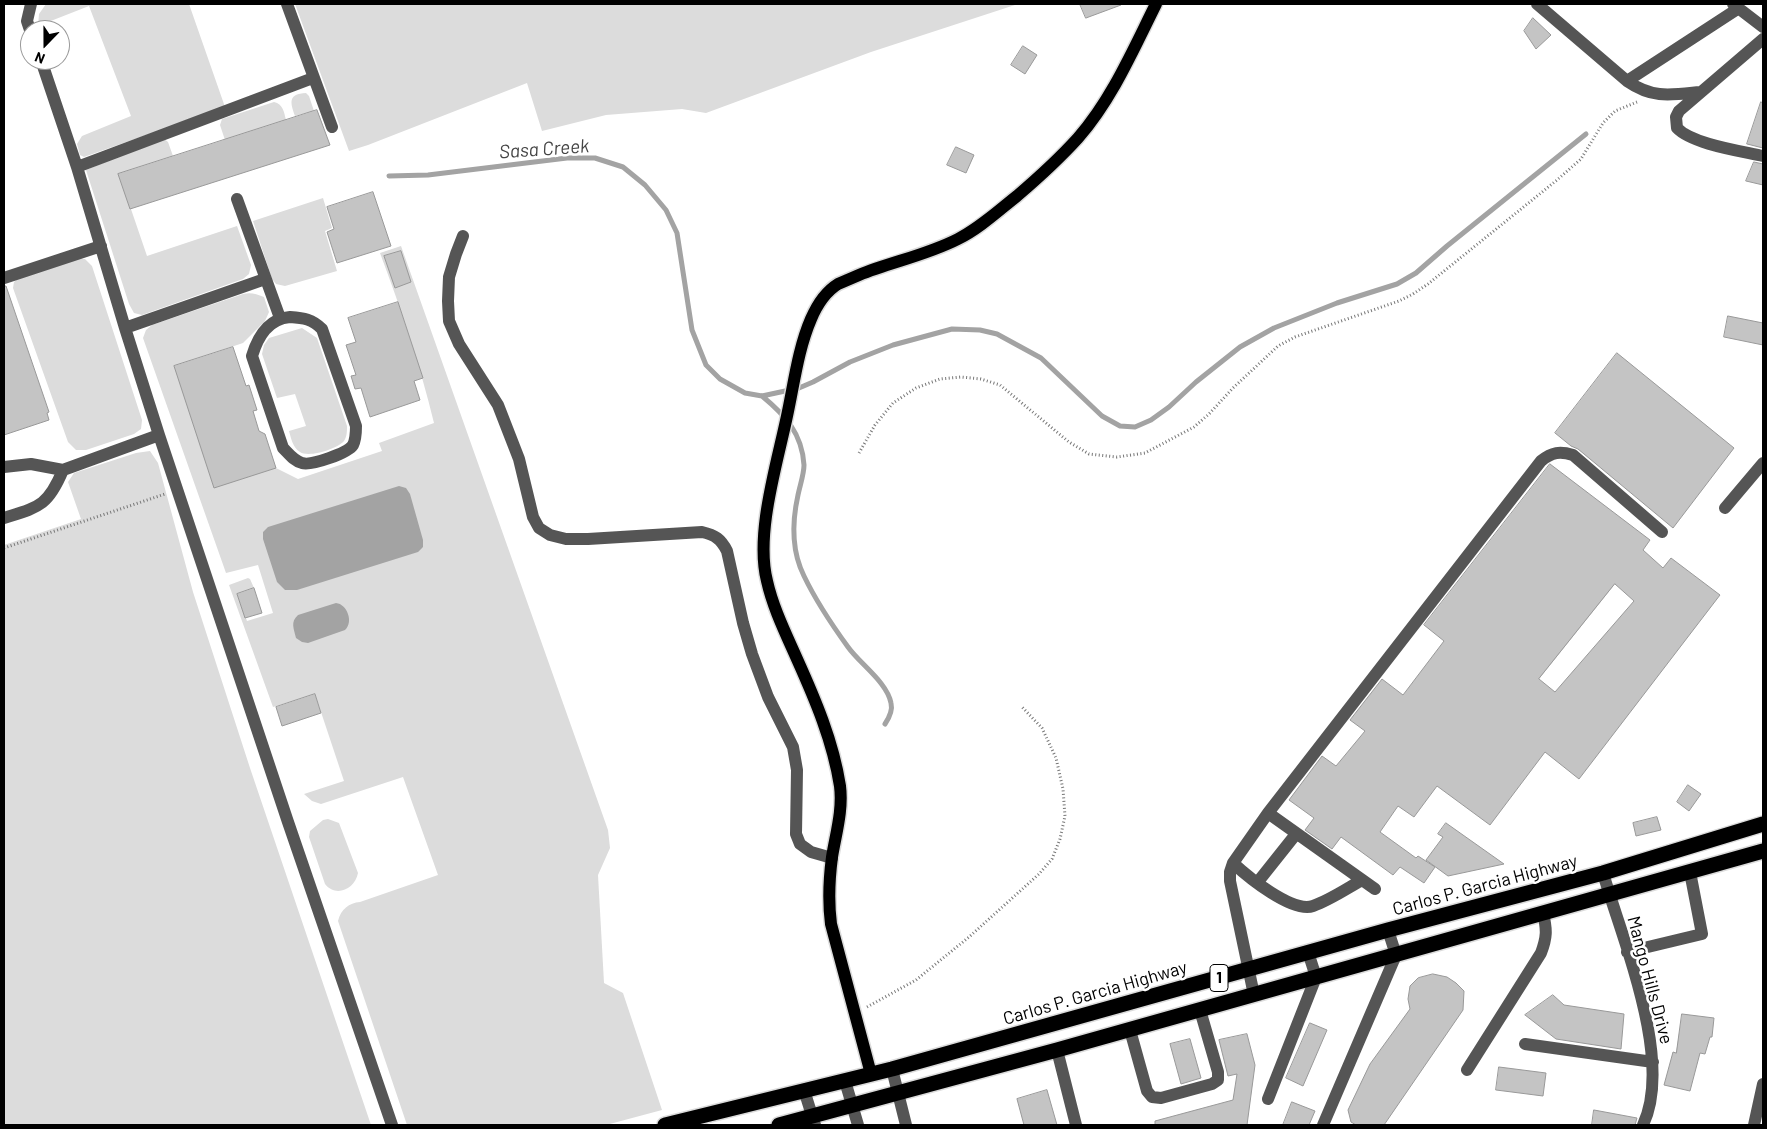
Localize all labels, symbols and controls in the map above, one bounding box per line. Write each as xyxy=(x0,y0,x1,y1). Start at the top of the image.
north arrow xyxy=(20,20,70,70)
text: N xyxy=(32,49,47,68)
water label: Sasa Creek xyxy=(498,134,590,164)
street label: Carlos P. Garcia Highway xyxy=(1390,850,1580,920)
street label: Mango Hills Drive xyxy=(1623,914,1677,1046)
street label: Carlos P. Garcia Highway xyxy=(1001,956,1189,1030)
road number: 1 xyxy=(1210,964,1228,991)

